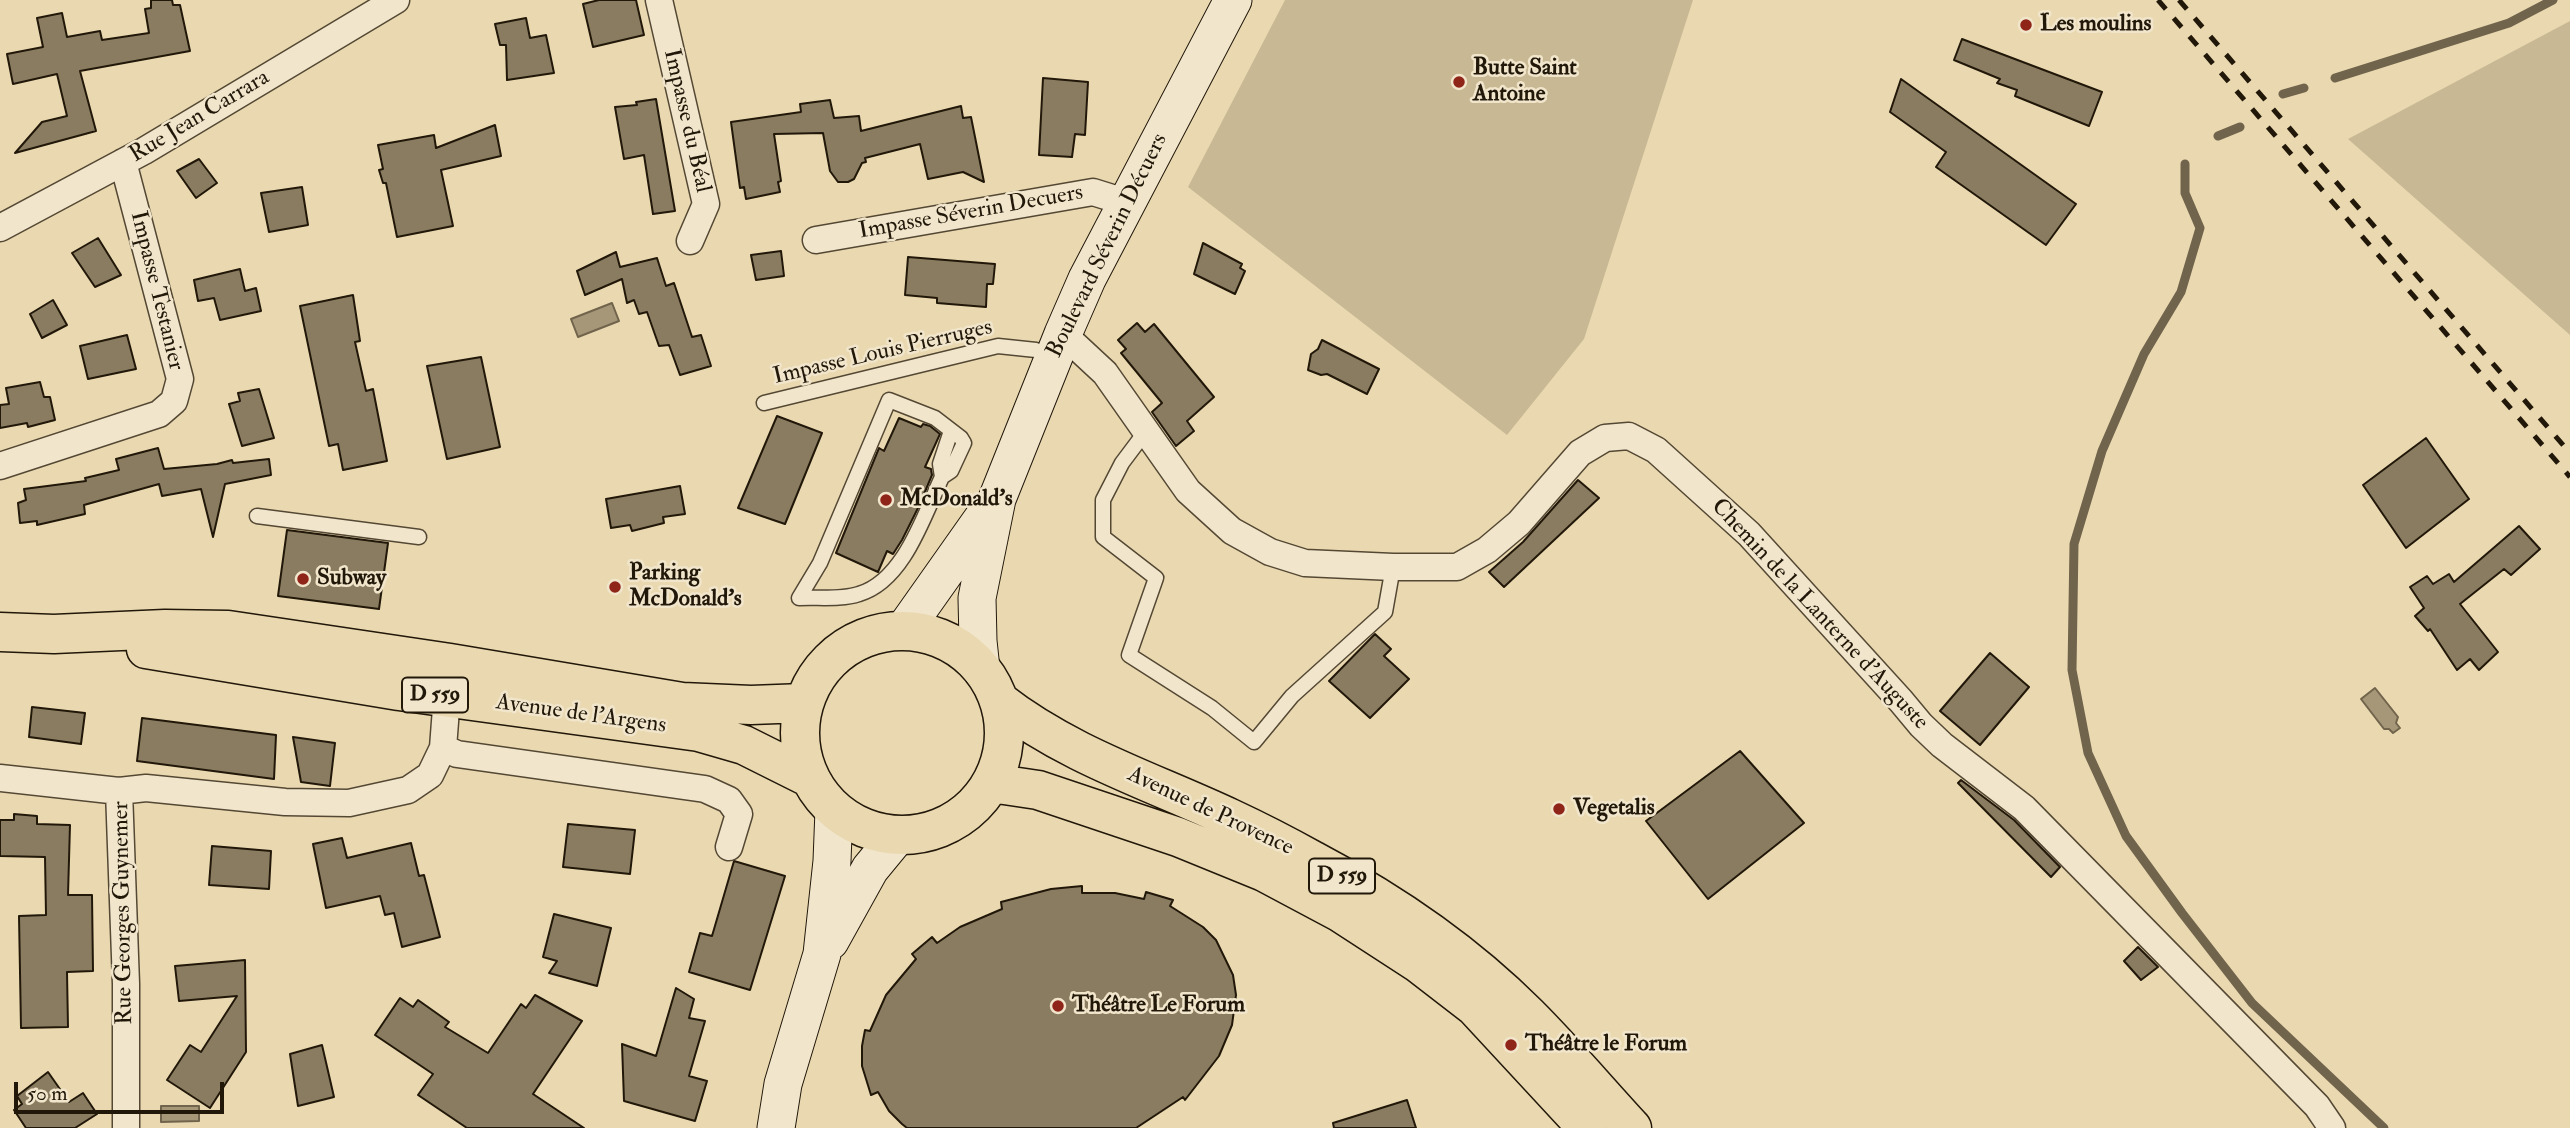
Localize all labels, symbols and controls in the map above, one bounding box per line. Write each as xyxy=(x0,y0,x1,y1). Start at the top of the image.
place label: Les moulins xyxy=(2040,11,2151,39)
marker: Les moulins xyxy=(2018,17,2034,33)
street label: Impasse du Béal xyxy=(656,47,716,195)
place label: Butte Saint Antoine xyxy=(1473,55,1577,109)
street label: Rue Jean Carrara xyxy=(125,64,275,170)
marker: Butte Saint Antoine xyxy=(1451,74,1467,90)
street label: Boulevard Séverin Décuers xyxy=(1042,129,1174,363)
street label: Impasse Séverin Decuers xyxy=(857,180,1085,246)
street label: Impasse Testanier xyxy=(123,209,189,373)
street label: Impasse Louis Pierruges xyxy=(771,314,995,392)
place label: McDonald's xyxy=(900,486,1013,514)
marker: McDonald's xyxy=(878,492,894,508)
street label: Chemin de la Lanterne d'Auguste xyxy=(1705,494,1933,736)
place label: Parking McDonald's xyxy=(629,560,742,614)
place label: Subway xyxy=(317,565,386,593)
marker: Subway xyxy=(295,571,311,587)
marker: Parking McDonald's xyxy=(607,579,623,595)
road number: D 559 xyxy=(402,678,468,712)
street label: Avenue de l'Argens xyxy=(494,689,668,741)
street label: Avenue de Provence xyxy=(1123,761,1297,863)
place label: Vegetalis xyxy=(1573,795,1655,823)
street label: Rue Georges Guynemer xyxy=(108,801,140,1025)
marker: Vegetalis xyxy=(1551,801,1567,817)
road number: D 559 xyxy=(1309,858,1375,894)
place label: Théâtre Le Forum xyxy=(1072,992,1245,1020)
marker: Théâtre Le Forum xyxy=(1050,998,1066,1014)
place label: Théâtre le Forum xyxy=(1525,1031,1687,1059)
marker: Théâtre le Forum xyxy=(1503,1037,1519,1053)
scale bar xyxy=(18,1068,228,1112)
text: 50 m xyxy=(27,1080,68,1107)

